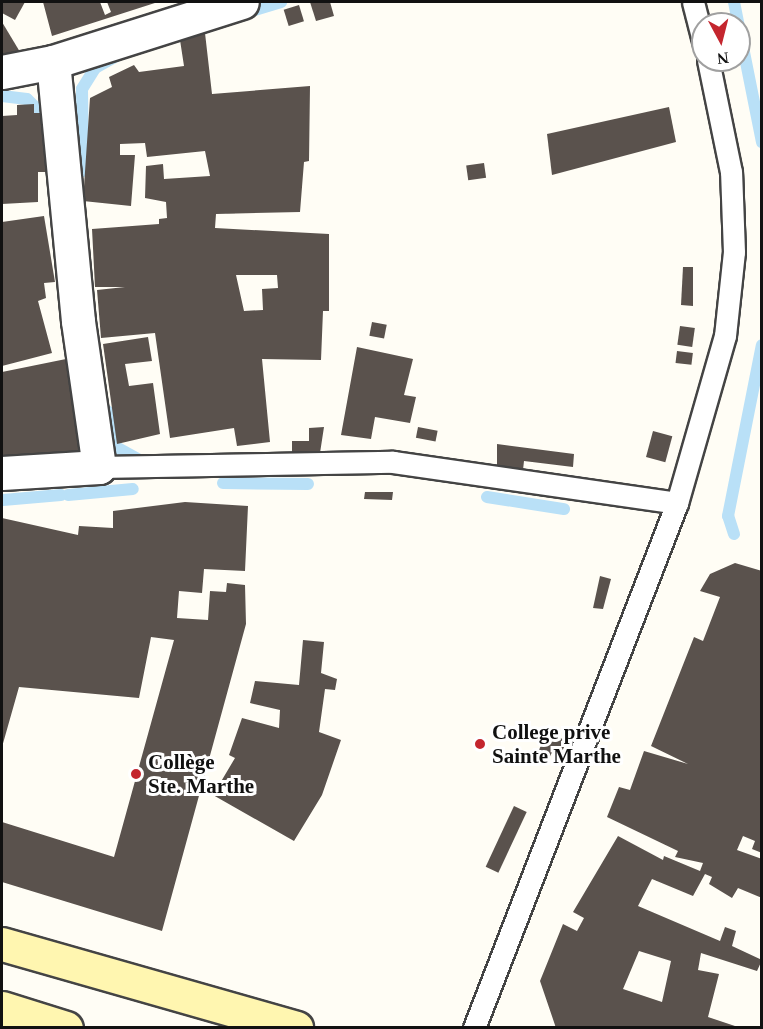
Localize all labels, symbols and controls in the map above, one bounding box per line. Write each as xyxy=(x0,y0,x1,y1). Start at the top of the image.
north arrow xyxy=(691,12,751,72)
text: N xyxy=(716,49,730,68)
place label: College prive Sainte Marthe xyxy=(492,719,621,769)
marker: College prive Sainte Marthe xyxy=(473,737,487,751)
place label: Collège Ste. Marthe xyxy=(148,749,254,799)
marker: Collège Ste. Marthe xyxy=(129,767,143,781)

